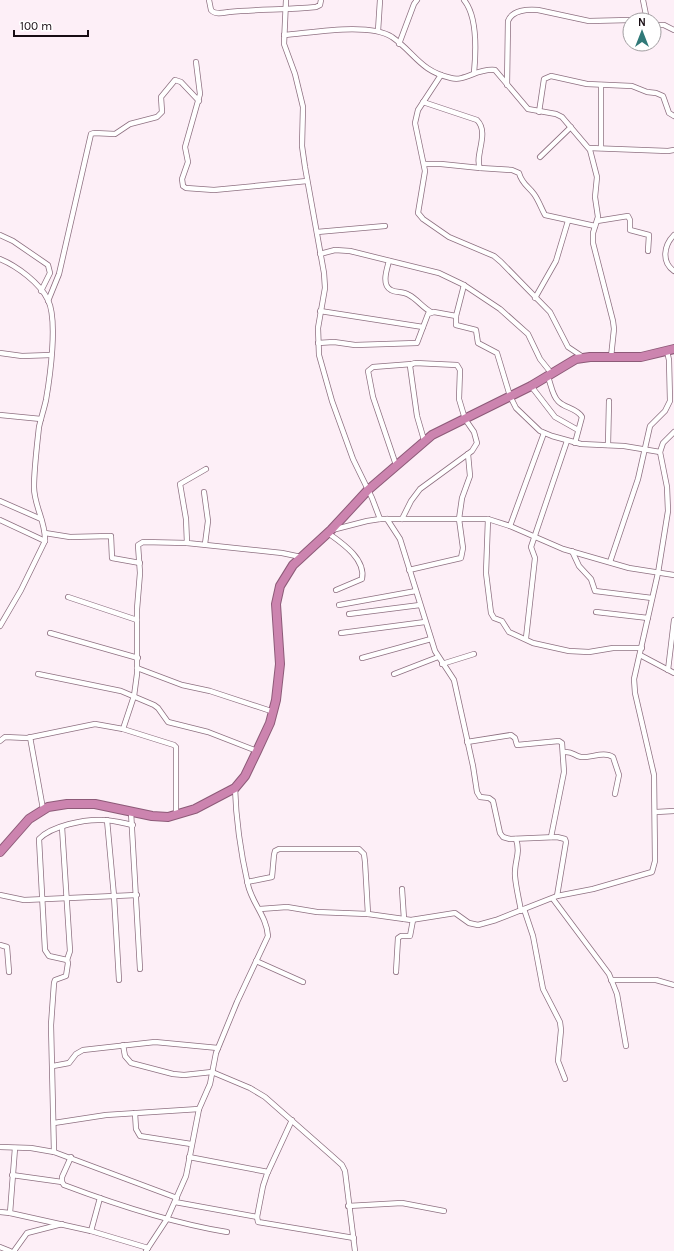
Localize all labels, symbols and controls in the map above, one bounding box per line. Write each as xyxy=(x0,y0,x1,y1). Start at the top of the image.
scale bar xyxy=(14,12,88,38)
north arrow xyxy=(622,12,662,52)
text: N xyxy=(638,16,646,29)
text: 100 m xyxy=(20,19,52,33)

